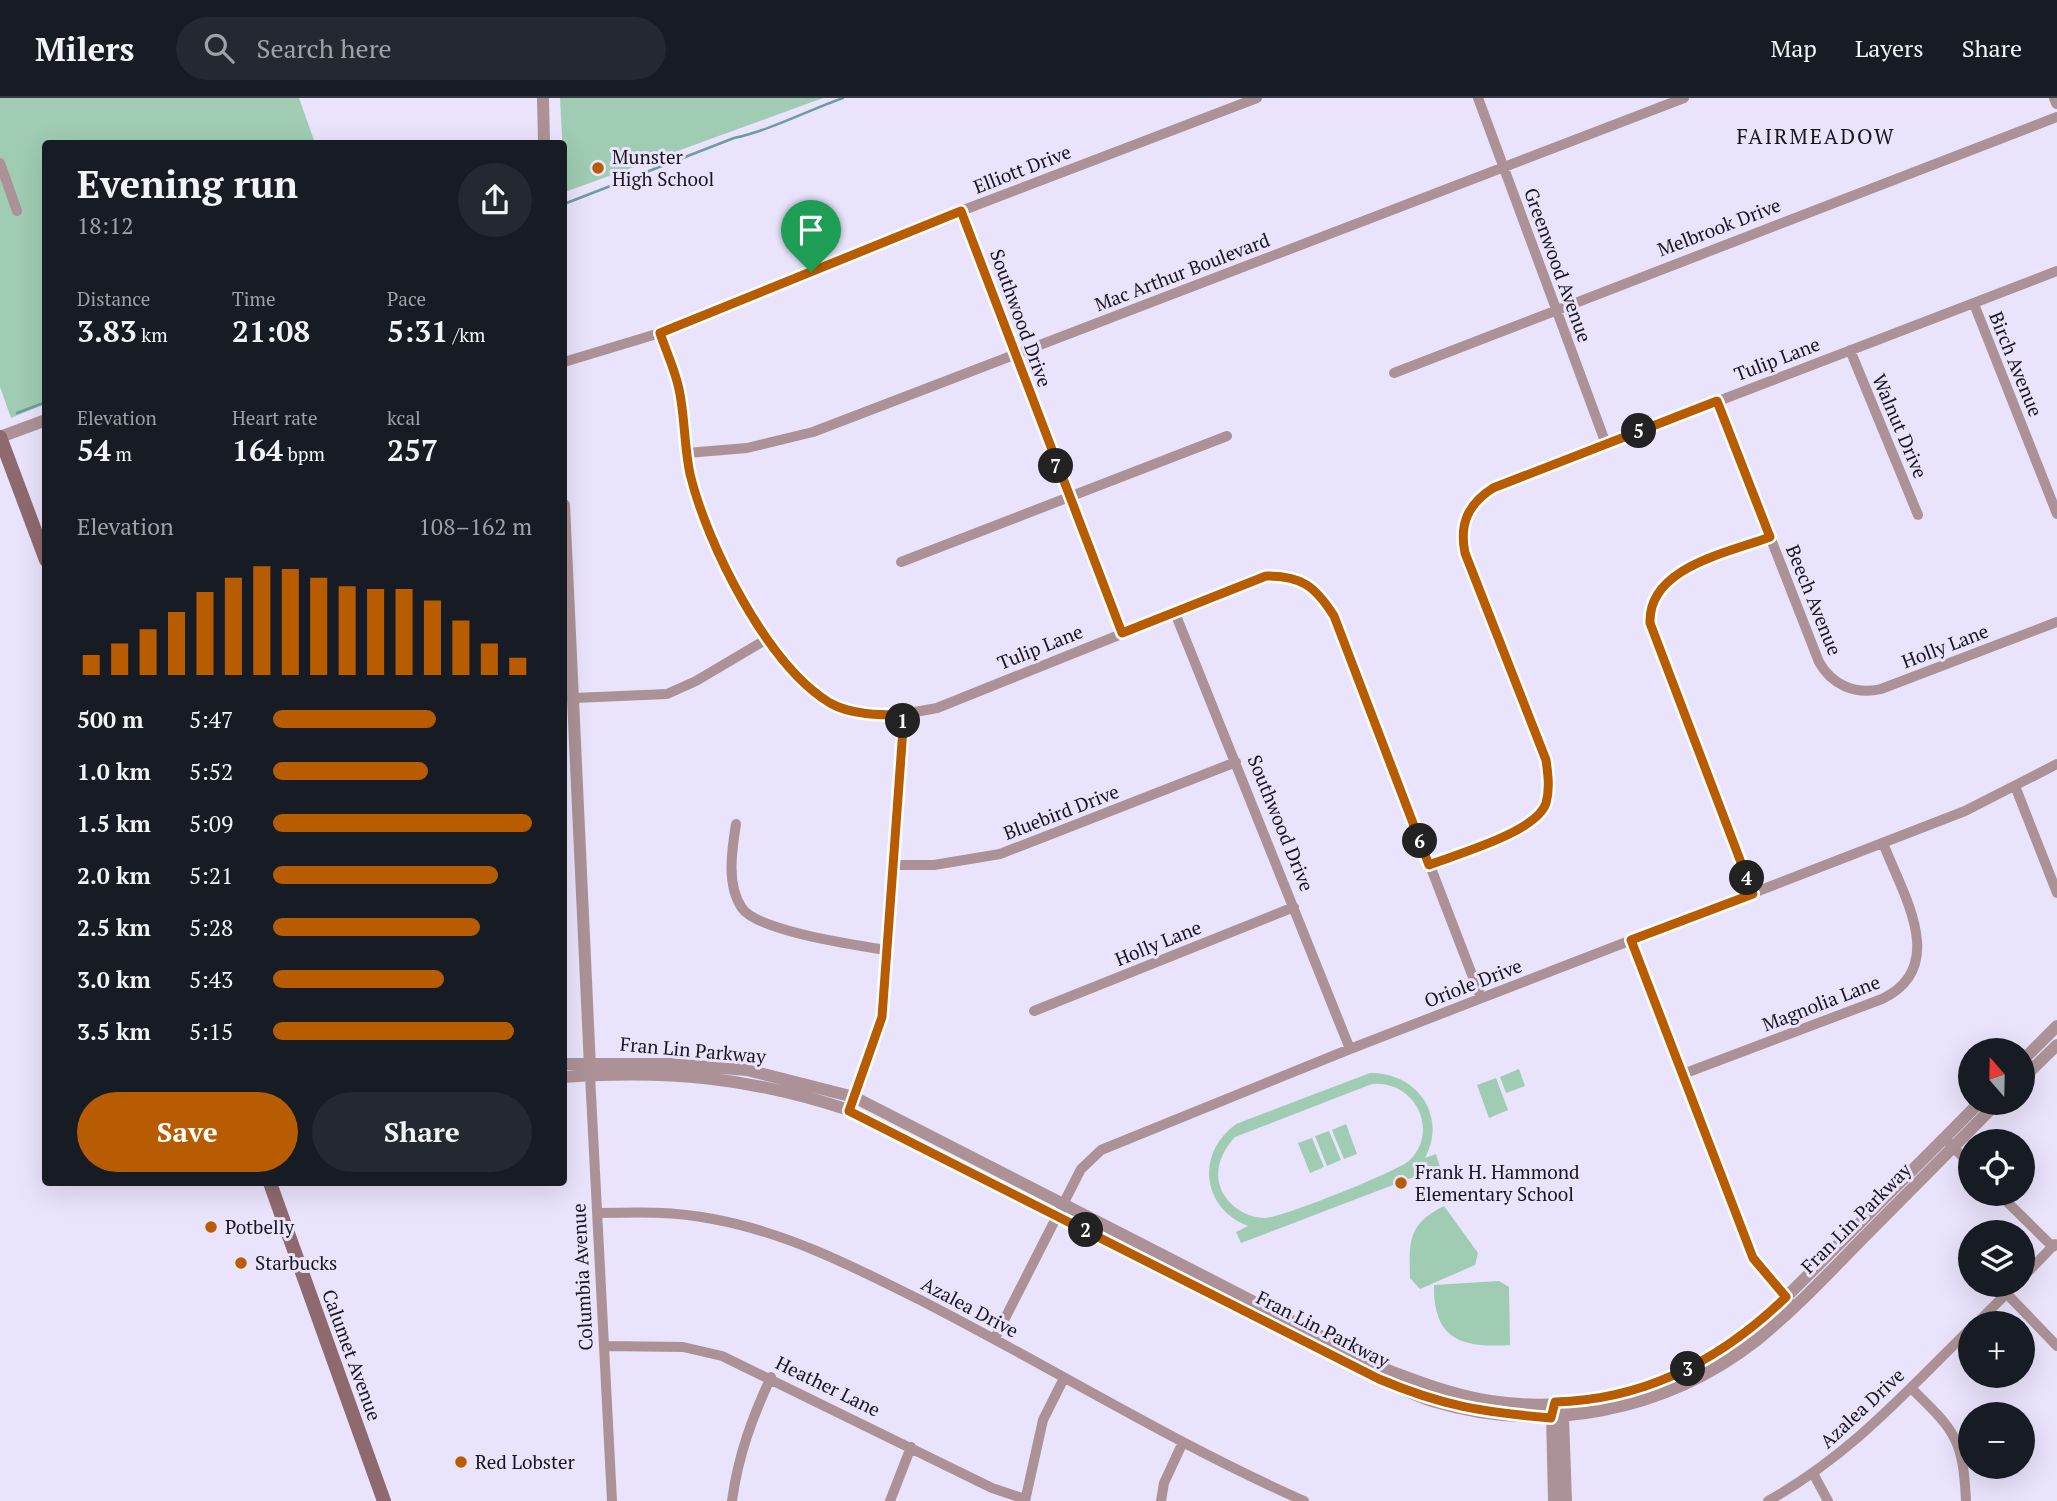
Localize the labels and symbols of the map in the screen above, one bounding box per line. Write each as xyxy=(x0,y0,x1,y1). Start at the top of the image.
district label: FAIRMEADOW xyxy=(1736,122,1896,150)
street label: Elliott Drive xyxy=(969,138,1074,199)
place label: Munster High School xyxy=(612,144,714,191)
marker: Munster High School xyxy=(590,160,606,176)
street label: Greenwood Avenue xyxy=(1519,184,1598,345)
street label: Melbrook Drive xyxy=(1654,192,1784,262)
pin xyxy=(781,200,841,272)
street label: Mac Arthur Boulevard xyxy=(1091,226,1273,316)
street label: Southwood Drive xyxy=(985,245,1058,390)
street label: Birch Avenue xyxy=(1984,308,2049,420)
street label: Tulip Lane xyxy=(1730,331,1823,386)
street label: Walnut Drive xyxy=(1867,370,1934,482)
pin: 5 xyxy=(1622,414,1656,448)
pin: 7 xyxy=(1038,448,1074,484)
street label: Beech Avenue xyxy=(1781,541,1848,659)
street label: Tulip Lane xyxy=(994,618,1086,675)
street label: Holly Lane xyxy=(1898,618,1992,673)
pin: 1 xyxy=(886,704,920,738)
street label: Southwood Drive xyxy=(1243,751,1320,895)
street label: Bluebird Drive xyxy=(1000,778,1122,845)
pin: 6 xyxy=(1402,824,1438,858)
pin: 4 xyxy=(1730,860,1764,896)
street label: Holly Lane xyxy=(1111,914,1205,971)
street label: Oriole Drive xyxy=(1420,952,1525,1013)
street label: Magnolia Lane xyxy=(1758,969,1883,1036)
street label: Fran Lin Parkway xyxy=(619,1031,767,1068)
north arrow xyxy=(1958,1038,2035,1115)
street label: Fran Lin Parkway xyxy=(1795,1157,1916,1278)
place label: Frank H. Hammond Elementary School xyxy=(1415,1159,1580,1206)
marker: Frank H. Hammond Elementary School xyxy=(1393,1175,1409,1191)
street label: Columbia Avenue xyxy=(565,1203,598,1351)
pin: 2 xyxy=(1068,1212,1104,1248)
place label: Potbelly xyxy=(225,1214,294,1239)
marker: Potbelly xyxy=(203,1219,219,1235)
place label: Starbucks xyxy=(255,1250,337,1275)
marker: Starbucks xyxy=(233,1255,249,1271)
street label: Azalea Drive xyxy=(917,1270,1023,1343)
street label: Fran Lin Parkway xyxy=(1252,1284,1394,1373)
street label: Calumet Avenue xyxy=(317,1286,388,1424)
street label: Heather Lane xyxy=(772,1349,885,1422)
pin: 3 xyxy=(1670,1352,1706,1386)
street label: Azalea Drive xyxy=(1814,1362,1909,1453)
place label: Red Lobster xyxy=(475,1449,576,1474)
marker: Red Lobster xyxy=(453,1454,469,1470)

